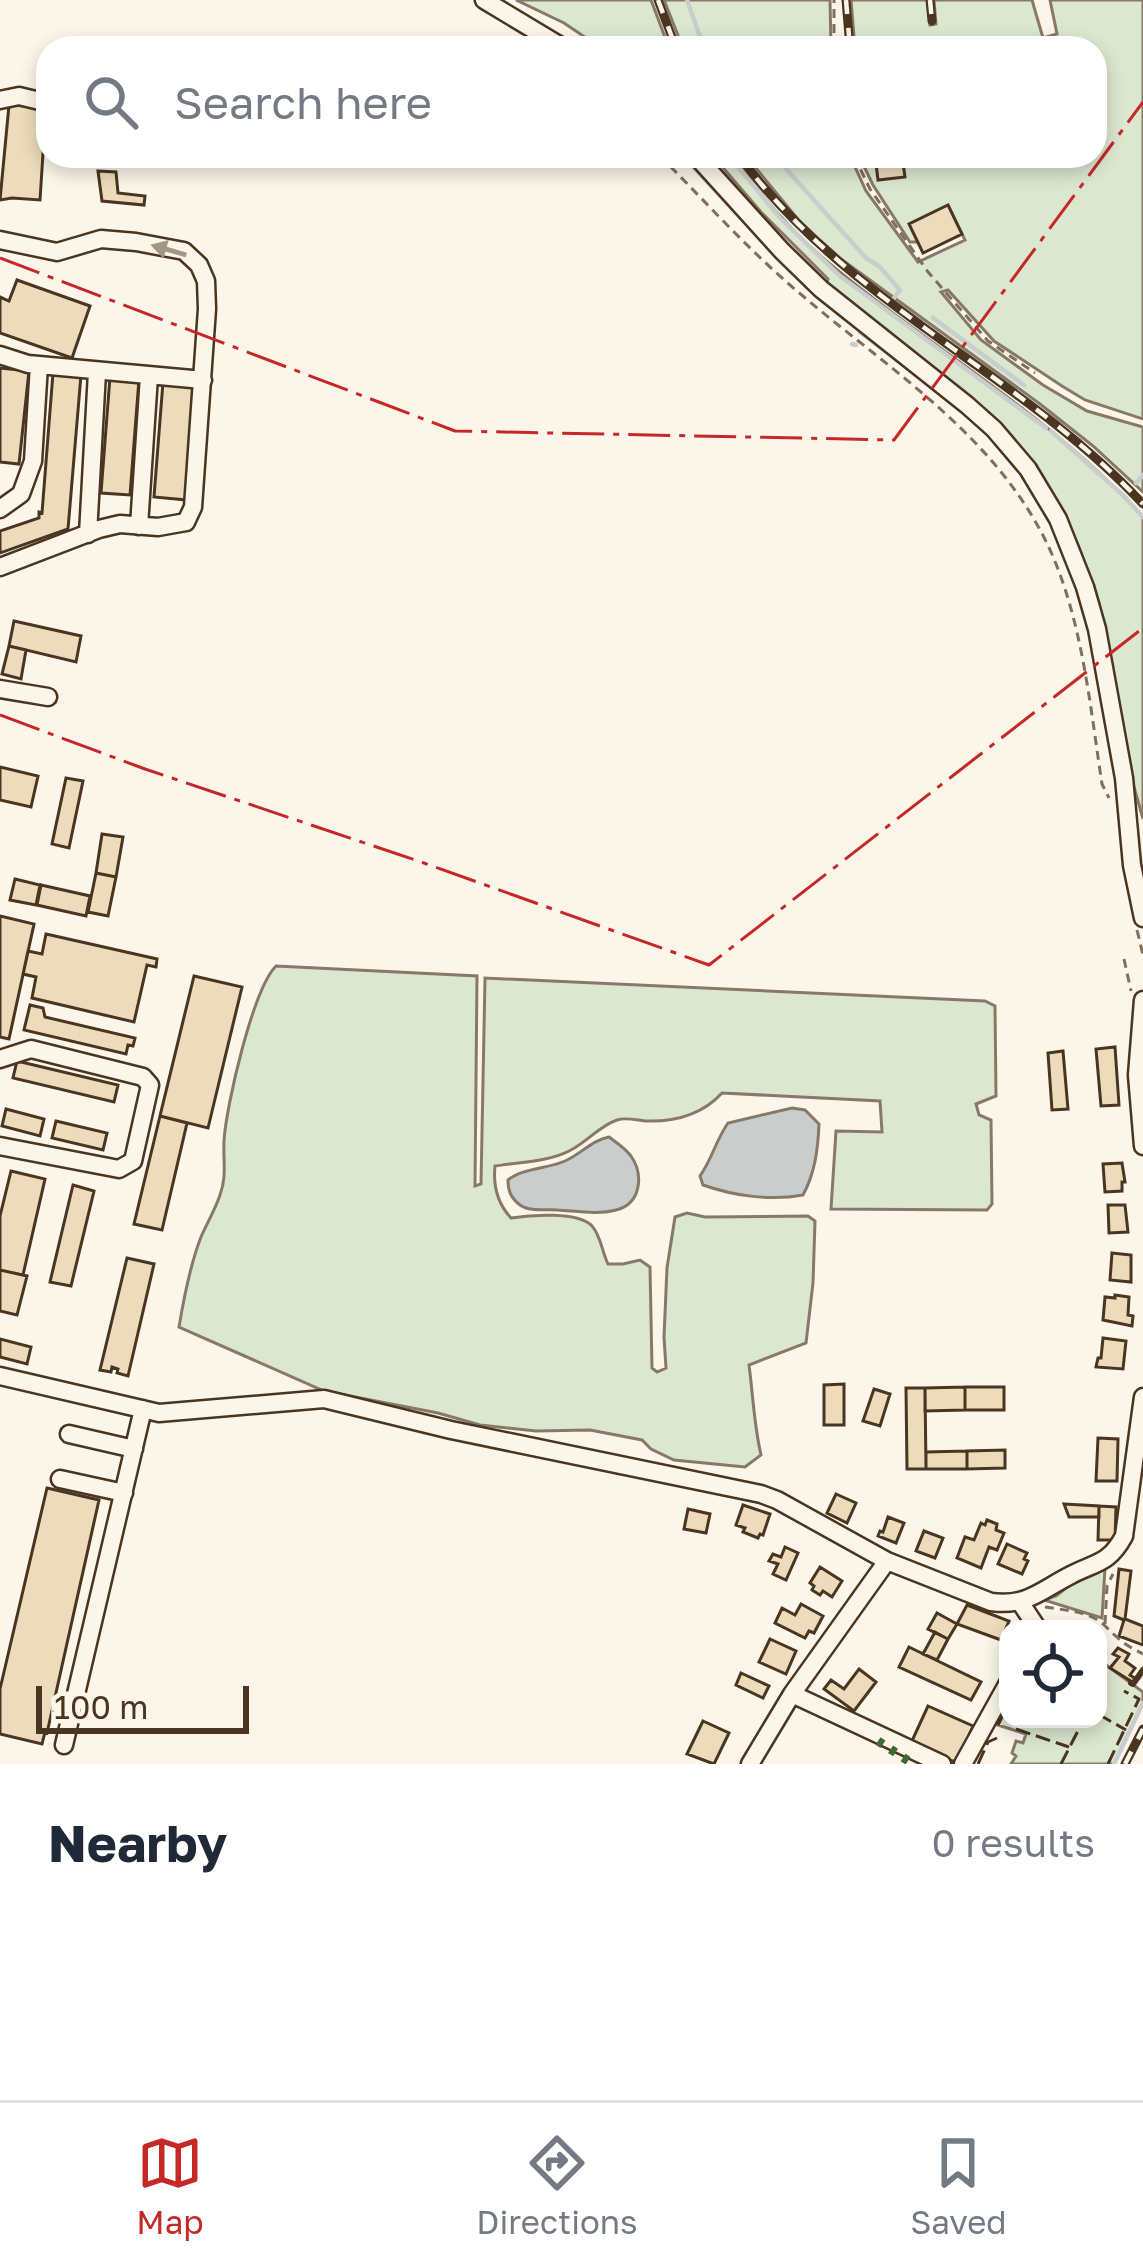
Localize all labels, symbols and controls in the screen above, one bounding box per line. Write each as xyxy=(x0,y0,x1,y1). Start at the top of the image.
search box xyxy=(36,36,1107,168)
icon: search xyxy=(78,69,144,135)
text: Search here xyxy=(174,75,432,129)
one-way arrow xyxy=(150,239,187,258)
map controls xyxy=(999,1620,1107,1728)
button: locate xyxy=(999,1620,1107,1728)
scale bar xyxy=(36,1680,249,1733)
text: 100 m xyxy=(54,1687,148,1726)
text: Nearby xyxy=(48,1812,227,1873)
text: 0 results xyxy=(931,1819,1095,1866)
tab: Map xyxy=(136,2130,204,2241)
tab: Directions xyxy=(476,2130,638,2241)
tab: Saved xyxy=(910,2130,1007,2241)

